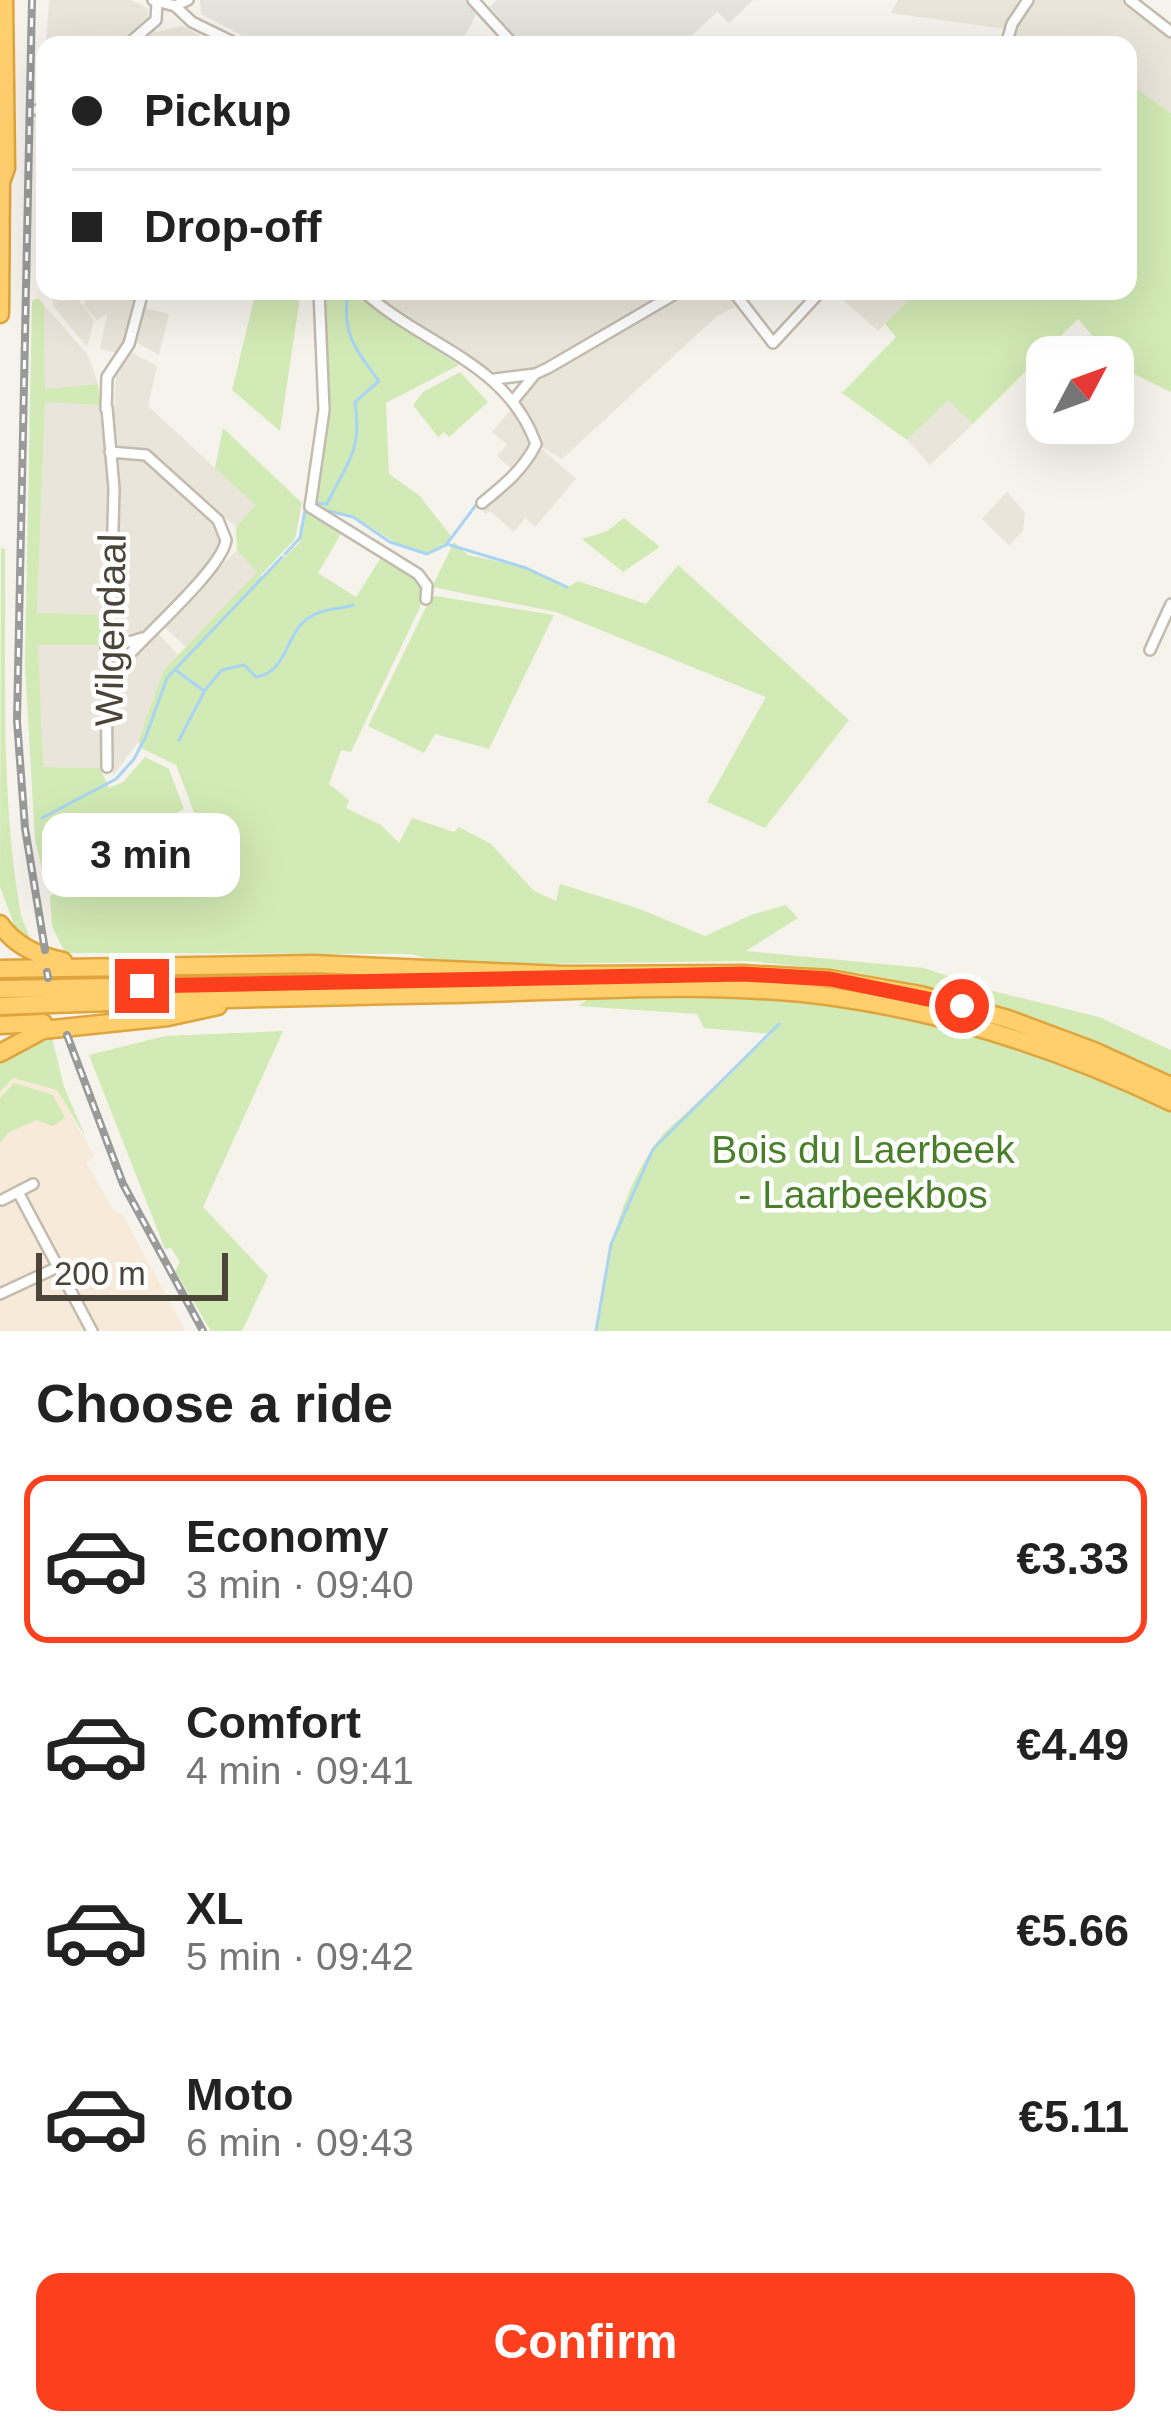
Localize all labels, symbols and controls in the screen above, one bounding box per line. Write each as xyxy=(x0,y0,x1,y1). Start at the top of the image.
text: Pickup xyxy=(144,85,292,136)
text: Drop-off xyxy=(144,201,321,252)
north arrow xyxy=(1026,336,1134,444)
map controls xyxy=(1026,336,1134,444)
street label: Wilgendaal xyxy=(87,533,134,727)
callout: 3 min xyxy=(43,812,241,896)
text: 3 min xyxy=(90,833,192,876)
route end xyxy=(115,959,169,1013)
route start xyxy=(935,979,989,1033)
park label: Bois du Laerbeek - Laarbeekbos xyxy=(711,1128,1015,1216)
scale bar xyxy=(36,1247,228,1300)
text: 200 m xyxy=(54,1255,146,1292)
text: Choose a ride xyxy=(36,1373,393,1433)
icon: car xyxy=(42,1505,150,1613)
text: Economy xyxy=(186,1511,389,1562)
text: €3.33 xyxy=(1016,1533,1129,1584)
text: 3 min · 09:40 xyxy=(186,1563,414,1606)
icon: car xyxy=(42,1691,150,1799)
text: Comfort xyxy=(186,1697,361,1748)
text: €4.49 xyxy=(1016,1719,1129,1770)
text: 4 min · 09:41 xyxy=(186,1749,414,1792)
icon: car xyxy=(42,1877,150,1985)
text: XL xyxy=(186,1883,244,1934)
text: €5.66 xyxy=(1016,1905,1129,1956)
text: 5 min · 09:42 xyxy=(186,1935,414,1978)
icon: car xyxy=(42,2063,150,2171)
text: Moto xyxy=(186,2069,293,2120)
text: €5.11 xyxy=(1019,2091,1129,2142)
text: 6 min · 09:43 xyxy=(186,2121,414,2164)
button: Confirm xyxy=(36,2273,1135,2411)

